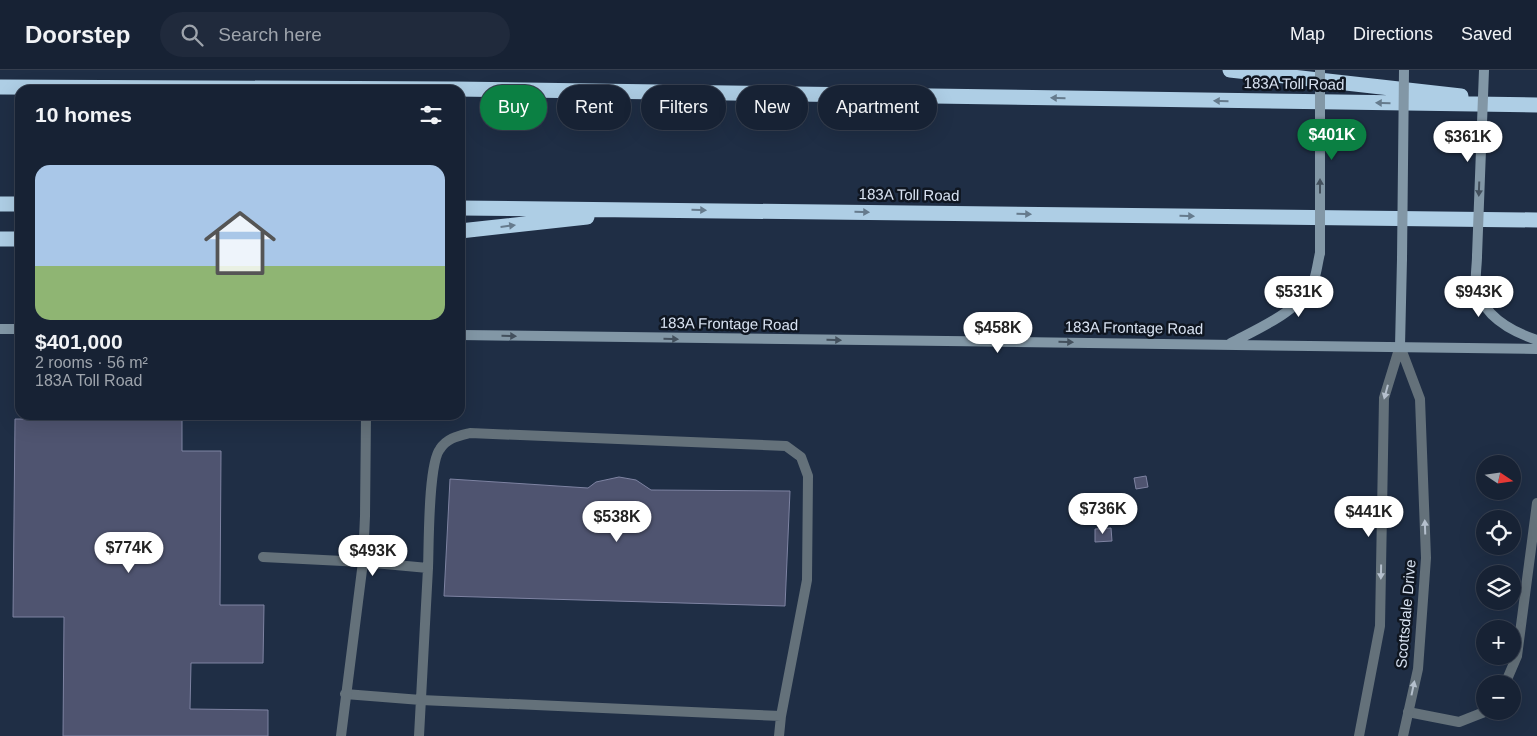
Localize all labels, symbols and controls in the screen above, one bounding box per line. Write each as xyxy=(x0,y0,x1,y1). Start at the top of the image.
search box xyxy=(160,12,510,57)
text: Doorstep xyxy=(25,21,130,48)
icon: search xyxy=(178,21,206,49)
text: Search here xyxy=(218,24,322,45)
text: Map xyxy=(1290,24,1325,44)
text: Directions xyxy=(1353,24,1433,44)
text: Saved xyxy=(1461,24,1512,44)
street label: 183A Toll Road xyxy=(1244,74,1344,93)
chip: Buy xyxy=(480,85,547,130)
chip: Rent xyxy=(557,85,631,130)
chip: Filters xyxy=(641,85,726,130)
chip: New xyxy=(736,85,808,130)
chip: Apartment xyxy=(818,85,937,130)
one-way arrow xyxy=(1050,94,1066,102)
one-way arrow xyxy=(1213,96,1229,104)
one-way arrow xyxy=(1375,99,1391,107)
icon: filters xyxy=(417,101,445,129)
text: 10 homes xyxy=(35,103,132,126)
pin: $401K xyxy=(1297,118,1367,161)
pin: $361K xyxy=(1433,121,1503,163)
text: $401K xyxy=(1308,126,1356,143)
text: $361K xyxy=(1444,128,1492,145)
one-way arrow xyxy=(1316,178,1324,194)
one-way arrow xyxy=(1475,181,1483,197)
street label: 183A Toll Road xyxy=(859,185,959,204)
icon: home xyxy=(195,198,285,288)
one-way arrow xyxy=(691,206,707,214)
one-way arrow xyxy=(854,208,870,216)
one-way arrow xyxy=(1016,210,1032,218)
one-way arrow xyxy=(1179,212,1195,220)
one-way arrow xyxy=(501,222,517,230)
pin: $531K xyxy=(1264,276,1334,318)
pin: $943K xyxy=(1444,276,1514,318)
text: $531K xyxy=(1275,283,1323,300)
text: $943K xyxy=(1455,283,1503,300)
pin: $458K xyxy=(963,312,1033,354)
street label: 183A Frontage Road xyxy=(660,314,798,333)
street label: 183A Frontage Road xyxy=(1065,318,1203,337)
text: $458K xyxy=(974,319,1022,336)
text: $401,000 xyxy=(35,330,123,353)
one-way arrow xyxy=(501,332,517,340)
one-way arrow xyxy=(663,335,679,343)
one-way arrow xyxy=(826,337,842,345)
one-way arrow xyxy=(1058,339,1074,347)
text: 2 rooms · 56 m² xyxy=(35,354,148,371)
text: 183A Toll Road xyxy=(35,372,142,389)
one-way arrow xyxy=(1382,385,1390,400)
north arrow xyxy=(1476,455,1521,500)
map controls xyxy=(1476,455,1521,720)
pin: $736K xyxy=(1068,492,1138,535)
pin: $441K xyxy=(1334,496,1404,538)
pin: $538K xyxy=(582,500,652,543)
text: $736K xyxy=(1079,500,1127,517)
text: $441K xyxy=(1345,503,1393,520)
text: $538K xyxy=(593,508,641,525)
button: locate xyxy=(1476,510,1521,555)
one-way arrow xyxy=(1420,518,1428,534)
pin: $774K xyxy=(94,532,164,574)
pin: $493K xyxy=(338,534,408,577)
text: $774K xyxy=(105,539,153,556)
text: $493K xyxy=(349,542,397,559)
street label: Scottsdale Drive xyxy=(1392,559,1419,669)
one-way arrow xyxy=(1377,564,1385,580)
button: layers xyxy=(1476,565,1521,610)
button: + xyxy=(1476,620,1521,665)
button: − xyxy=(1476,675,1521,720)
one-way arrow xyxy=(1409,681,1417,696)

